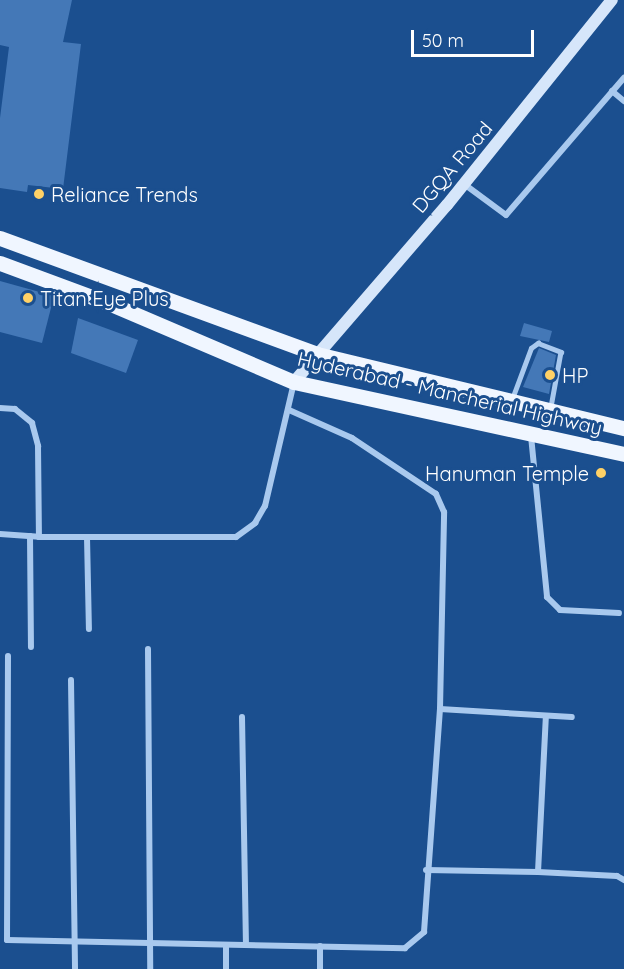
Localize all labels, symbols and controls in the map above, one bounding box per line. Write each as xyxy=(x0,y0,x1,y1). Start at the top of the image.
scale bar xyxy=(414,18,537,56)
text: 50 m xyxy=(422,29,464,52)
street label: DGQA Road xyxy=(407,117,497,217)
place label: Reliance Trends xyxy=(51,182,198,206)
marker: Reliance Trends xyxy=(32,187,46,201)
place label: Titan Eye Plus xyxy=(40,286,169,310)
marker: Titan Eye Plus xyxy=(21,291,35,305)
street label: Hyderabad - Mancherial Highway xyxy=(295,346,605,440)
place label: HP xyxy=(562,363,588,387)
marker: HP xyxy=(543,368,557,382)
place label: Hanuman Temple xyxy=(425,461,589,485)
marker: Hanuman Temple xyxy=(594,466,608,480)

